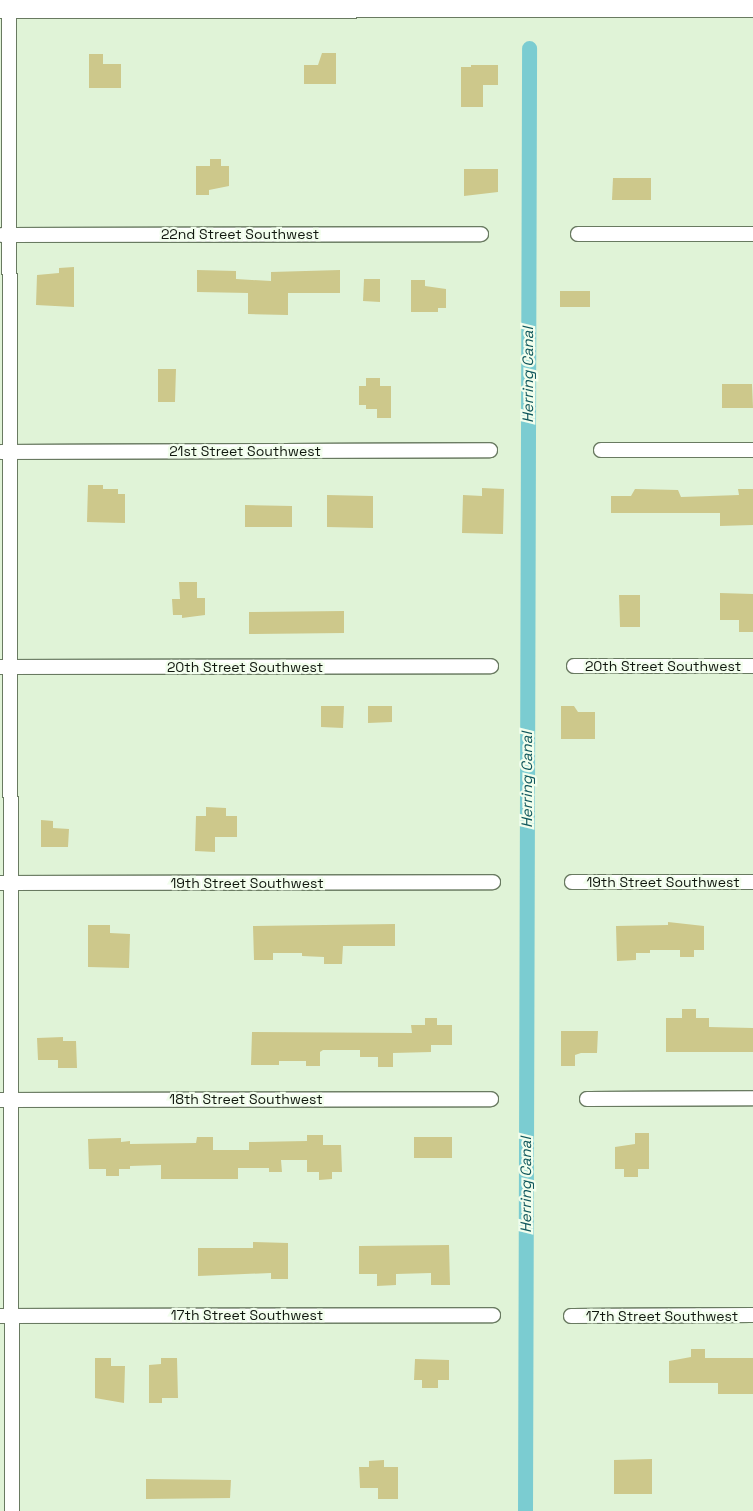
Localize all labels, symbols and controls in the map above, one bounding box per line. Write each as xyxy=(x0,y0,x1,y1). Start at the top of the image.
street label: 22nd Street Southwest xyxy=(161,226,319,242)
water label: Herring Canal xyxy=(519,327,537,423)
street label: 21st Street Southwest xyxy=(169,443,321,459)
street label: 20th Street Southwest xyxy=(585,658,741,674)
street label: 20th Street Southwest xyxy=(167,659,323,675)
water label: Herring Canal xyxy=(518,732,536,828)
street label: 19th Street Southwest xyxy=(586,874,740,890)
street label: 19th Street Southwest xyxy=(170,875,324,891)
street label: 18th Street Southwest xyxy=(169,1091,323,1107)
water label: Herring Canal xyxy=(517,1137,535,1233)
street label: 17th Street Southwest xyxy=(171,1307,323,1323)
street label: 17th Street Southwest xyxy=(586,1308,738,1324)

